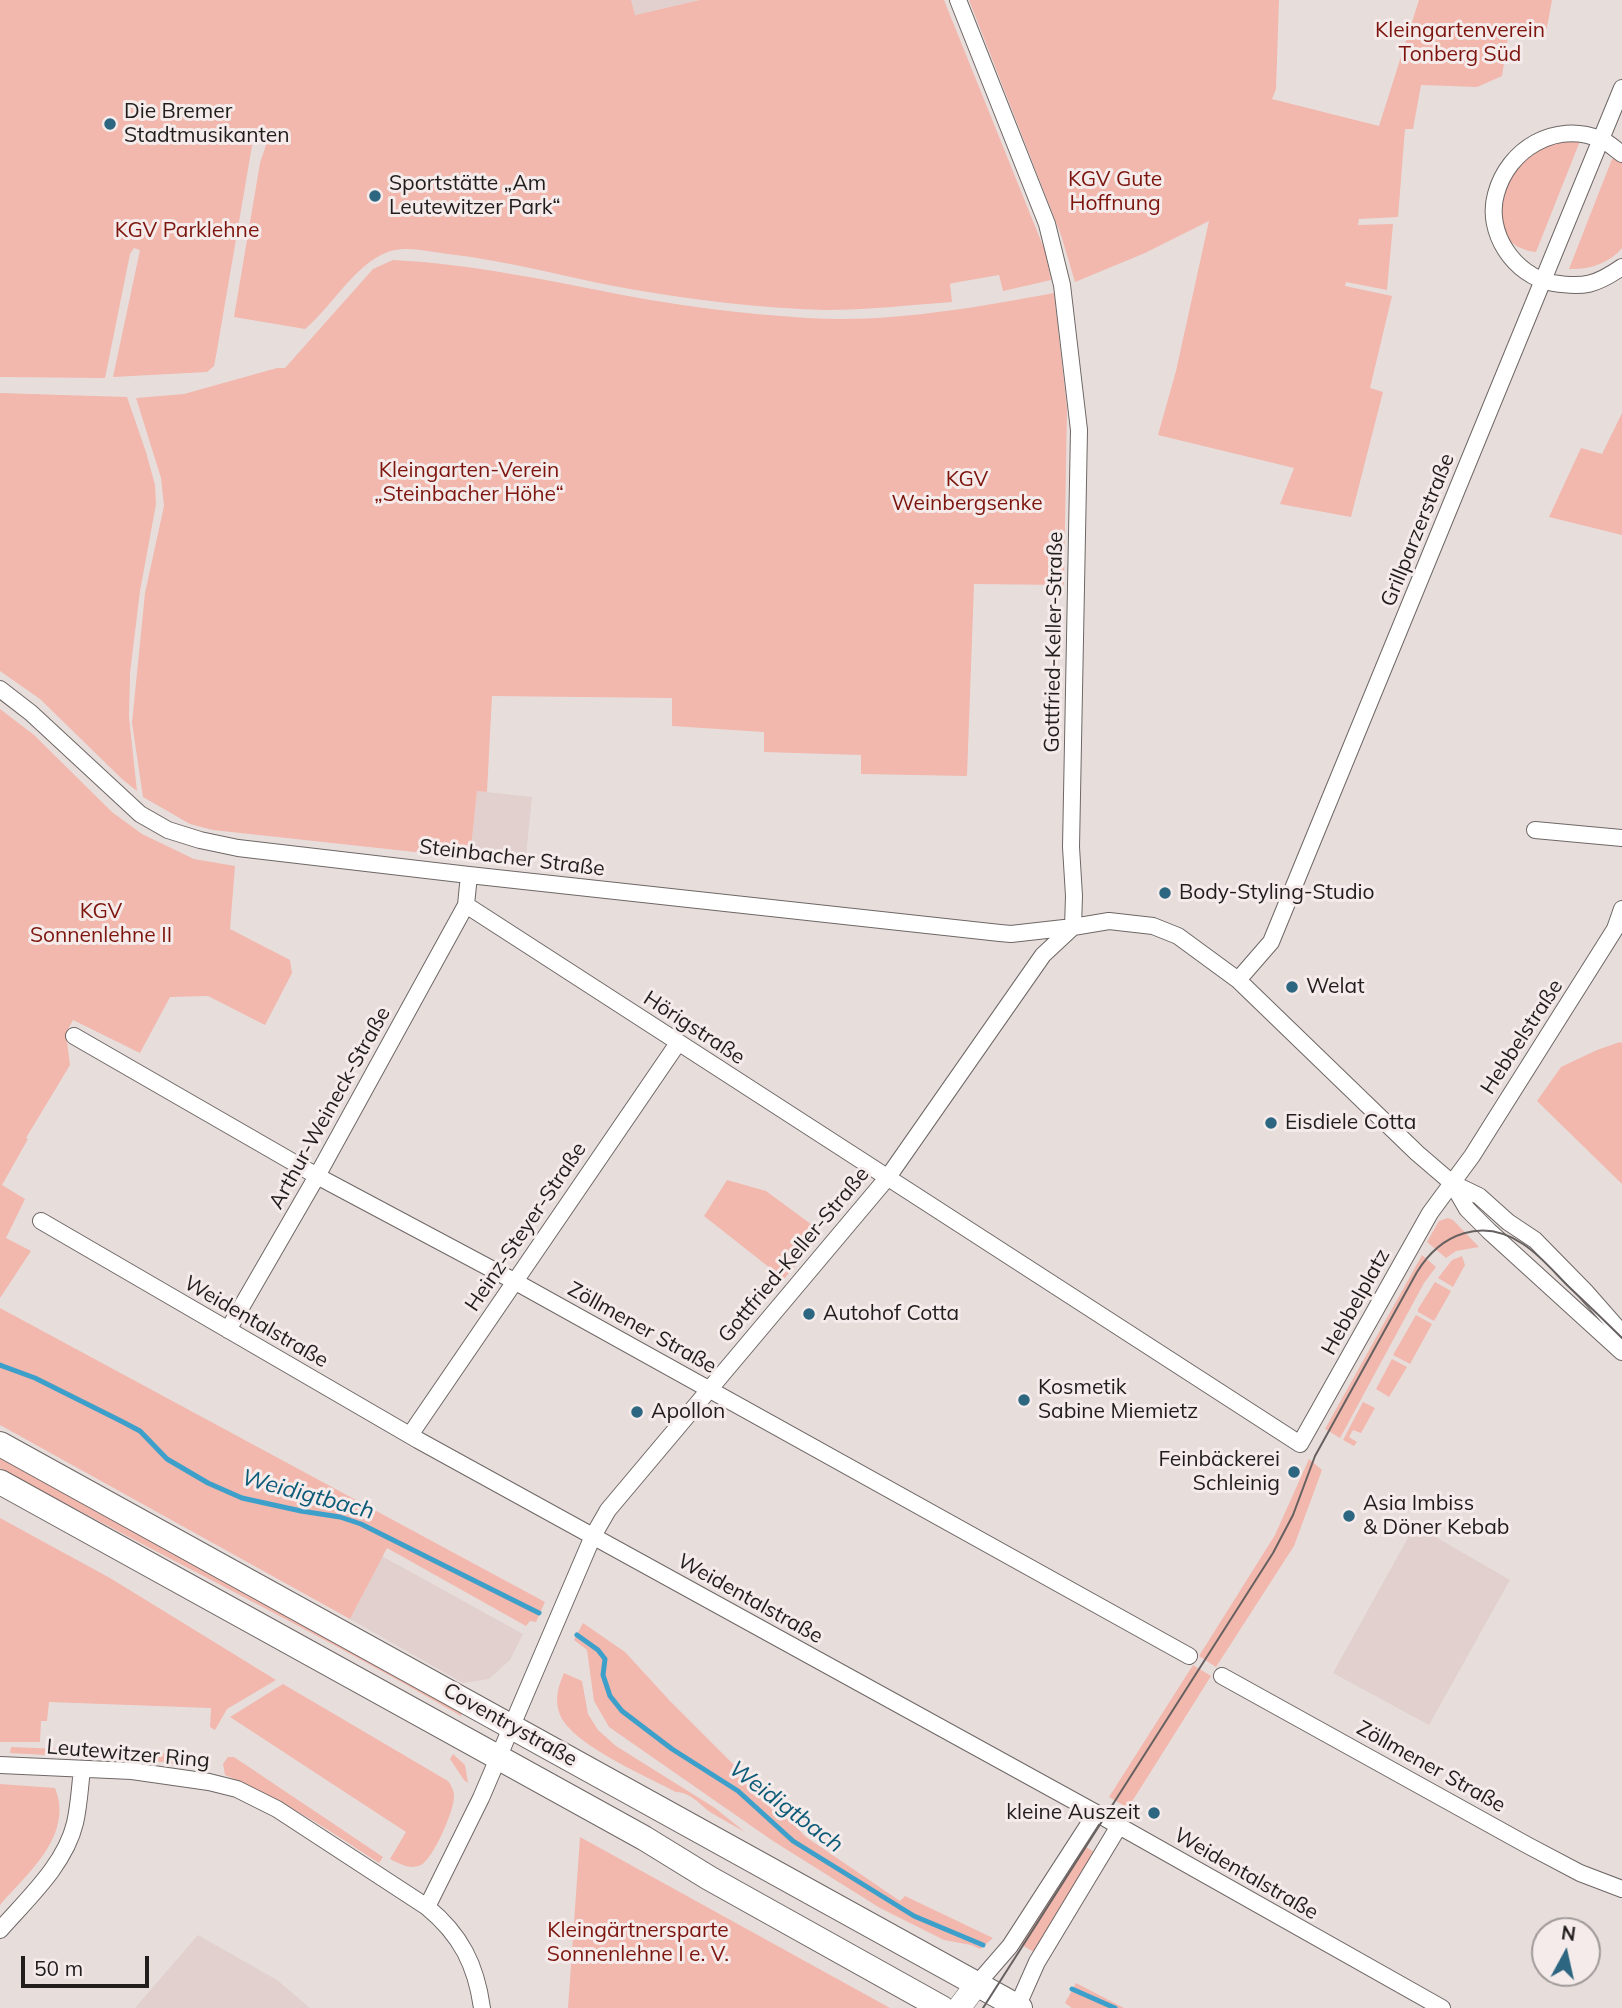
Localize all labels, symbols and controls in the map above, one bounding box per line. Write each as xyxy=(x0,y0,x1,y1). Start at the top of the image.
park label: Kleingartenverein Tonberg Süd xyxy=(1375,18,1545,68)
place label: Die Bremer Stadtmusikanten xyxy=(124,99,290,149)
marker: Die Bremer Stadtmusikanten xyxy=(102,116,118,132)
park label: KGV Gute Hoffnung xyxy=(1068,167,1162,217)
place label: Sportstätte „Am Leutewitzer Park“ xyxy=(389,171,561,221)
marker: Sportstätte „Am Leutewitzer Park“ xyxy=(367,188,383,204)
park label: KGV Parklehne xyxy=(115,218,259,244)
street label: Grillparzerstraße xyxy=(1376,450,1460,610)
park label: Kleingarten-Verein „Steinbacher Höhe“ xyxy=(374,458,564,508)
park label: KGV Weinbergsenke xyxy=(891,467,1043,517)
street label: Gottfried-Keller-Straße xyxy=(1039,531,1069,753)
street label: Steinbacher Straße xyxy=(418,834,606,882)
place label: Body-Styling-Studio xyxy=(1179,880,1375,906)
marker: Body-Styling-Studio xyxy=(1157,885,1173,901)
park label: KGV Sonnenlehne II xyxy=(30,899,172,949)
place label: Welat xyxy=(1306,974,1364,1000)
street label: Hebbelstraße xyxy=(1476,975,1568,1099)
marker: Welat xyxy=(1284,979,1300,995)
street label: Hörigstraße xyxy=(639,986,749,1070)
street label: Arthur-Weineck-Straße xyxy=(264,1003,396,1213)
place label: Eisdiele Cotta xyxy=(1285,1110,1416,1136)
marker: Eisdiele Cotta xyxy=(1263,1115,1279,1131)
street label: Heinz-Steyer-Straße xyxy=(460,1138,592,1316)
street label: Gottfried-Keller-Straße xyxy=(713,1162,875,1348)
street label: Hebbelplatz xyxy=(1316,1244,1396,1360)
street label: Weidentalstraße xyxy=(179,1271,333,1373)
street label: Zöllmener Straße xyxy=(563,1277,721,1379)
place label: Autohof Cotta xyxy=(823,1301,959,1327)
marker: Autohof Cotta xyxy=(801,1306,817,1322)
place label: Kosmetik Sabine Miemietz xyxy=(1038,1375,1198,1425)
marker: Kosmetik Sabine Miemietz xyxy=(1016,1392,1032,1408)
place label: Apollon xyxy=(651,1399,725,1425)
marker: Apollon xyxy=(629,1404,645,1420)
place label: Feinbäckerei Schleinig xyxy=(1158,1447,1280,1497)
water label: Weidigtbach xyxy=(239,1464,377,1526)
marker: Feinbäckerei Schleinig xyxy=(1286,1464,1302,1480)
place label: Asia Imbiss & Döner Kebab xyxy=(1363,1491,1509,1541)
marker: Asia Imbiss & Döner Kebab xyxy=(1341,1508,1357,1524)
street label: Weidentalstraße xyxy=(673,1549,827,1649)
street label: Coventrystraße xyxy=(439,1678,581,1772)
street label: Zöllmener Straße xyxy=(1352,1716,1510,1818)
street label: Leutewitzer Ring xyxy=(45,1734,211,1774)
water label: Weidigtbach xyxy=(723,1755,849,1859)
place label: kleine Auszeit xyxy=(1006,1800,1140,1826)
marker: kleine Auszeit xyxy=(1146,1805,1162,1821)
street label: Weidentalstraße xyxy=(1169,1823,1323,1925)
north arrow xyxy=(1531,1917,1601,1987)
park label: Kleingärtnersparte Sonnenlehne I e. V. xyxy=(547,1918,729,1968)
text: N xyxy=(1560,1920,1577,1946)
scale bar xyxy=(24,1941,152,1985)
text: 50 m xyxy=(34,1955,83,1981)

